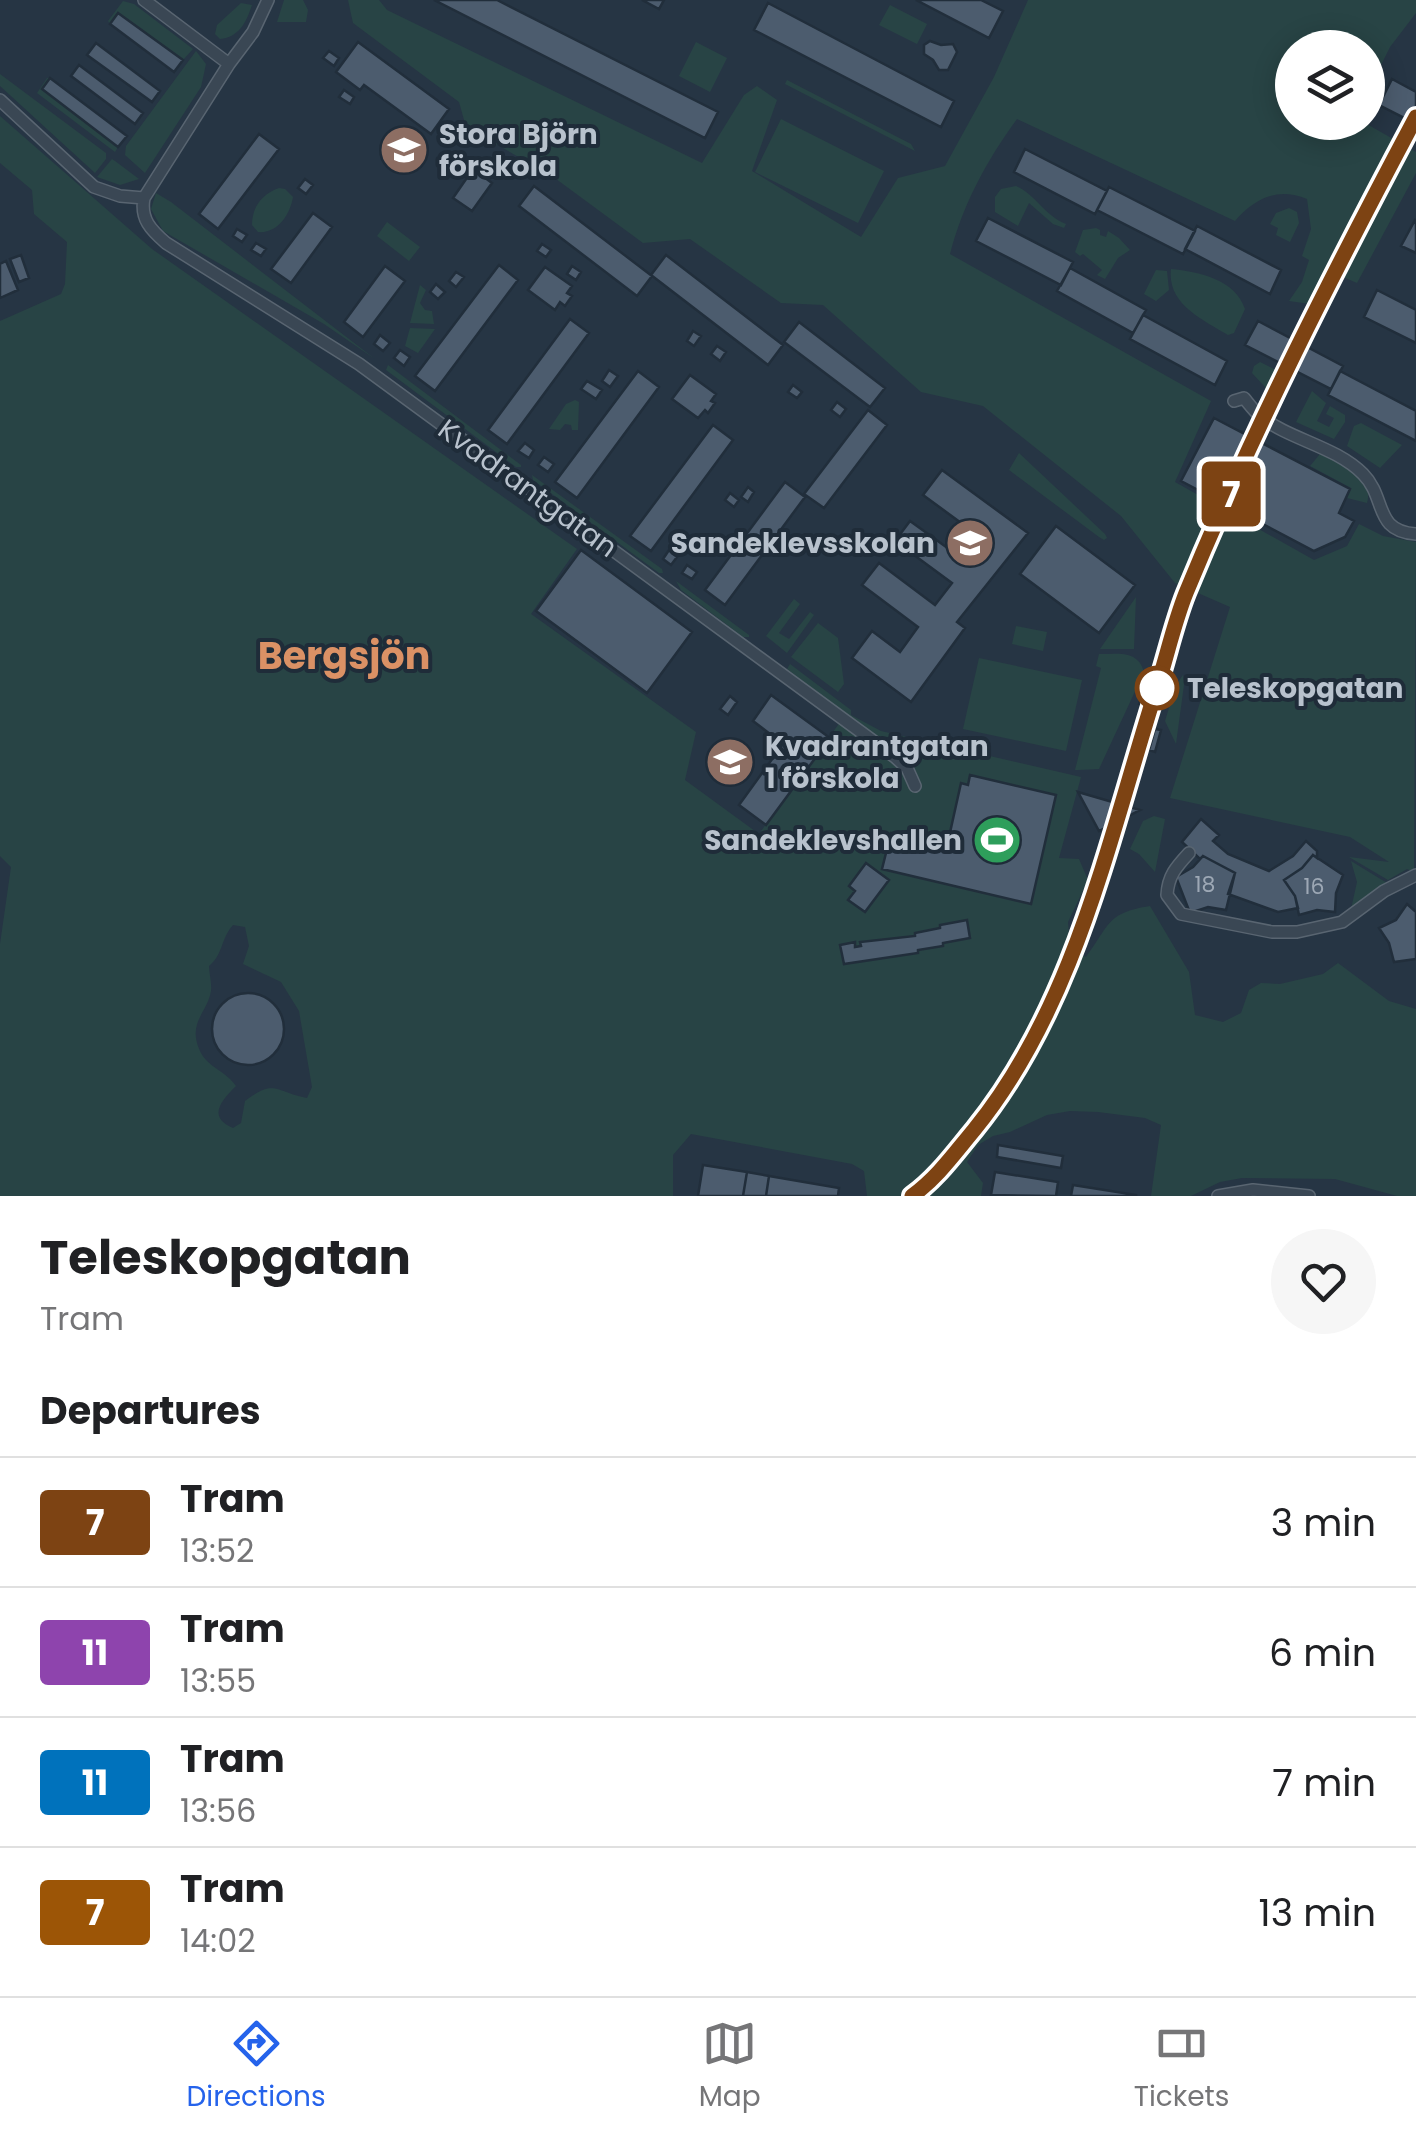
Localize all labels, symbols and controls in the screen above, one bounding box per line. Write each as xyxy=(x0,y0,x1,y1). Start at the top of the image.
map controls xyxy=(1275,30,1385,140)
button: layers xyxy=(1275,30,1385,140)
place label: Stora Björn förskola xyxy=(439,115,598,186)
school or university icon: Stora Björn förskola xyxy=(378,124,430,176)
street label: Kvadrantgatan xyxy=(430,410,625,567)
line badge: 7 xyxy=(1198,462,1264,526)
text: 7 xyxy=(1222,470,1240,519)
school or university icon: Sandeklevsskolan xyxy=(944,517,996,569)
place label: Sandeklevsskolan xyxy=(671,524,935,563)
district label: Bergsjön xyxy=(258,629,430,682)
marker: Teleskopgatan xyxy=(1136,667,1178,709)
place label: Teleskopgatan xyxy=(1187,669,1403,708)
place label: Kvadrantgatan 1 förskola xyxy=(765,727,989,798)
school or university icon: Kvadrantgatan 1 förskola xyxy=(704,736,756,788)
sports icon: Sandeklevshallen xyxy=(971,814,1023,866)
place label: Sandeklevshallen xyxy=(704,821,962,860)
house number: 18 xyxy=(1195,869,1215,900)
house number: 16 xyxy=(1303,871,1325,902)
text: Teleskopgatan xyxy=(40,1224,411,1291)
button: heart xyxy=(1271,1229,1376,1334)
text: Tram xyxy=(40,1296,124,1341)
text: Departures xyxy=(40,1384,261,1437)
text: Tram xyxy=(180,1472,285,1525)
text: 3 min xyxy=(1271,1496,1376,1549)
text: 7 xyxy=(86,1498,104,1547)
text: 13:52 xyxy=(180,1528,254,1573)
text: Tram xyxy=(180,1602,285,1655)
text: 6 min xyxy=(1269,1626,1376,1679)
text: 11 xyxy=(82,1628,108,1677)
text: 13:55 xyxy=(180,1658,256,1703)
text: Tram xyxy=(180,1732,285,1785)
text: 7 min xyxy=(1272,1756,1376,1809)
text: 11 xyxy=(82,1758,108,1807)
text: 13:56 xyxy=(180,1788,256,1833)
text: Tram xyxy=(180,1862,285,1915)
text: 13 min xyxy=(1259,1886,1376,1939)
text: 7 xyxy=(86,1888,104,1937)
text: 14:02 xyxy=(180,1918,256,1963)
tab: Directions xyxy=(187,2016,326,2118)
tab: Map xyxy=(699,2016,761,2118)
tab: Tickets xyxy=(1134,2016,1229,2118)

